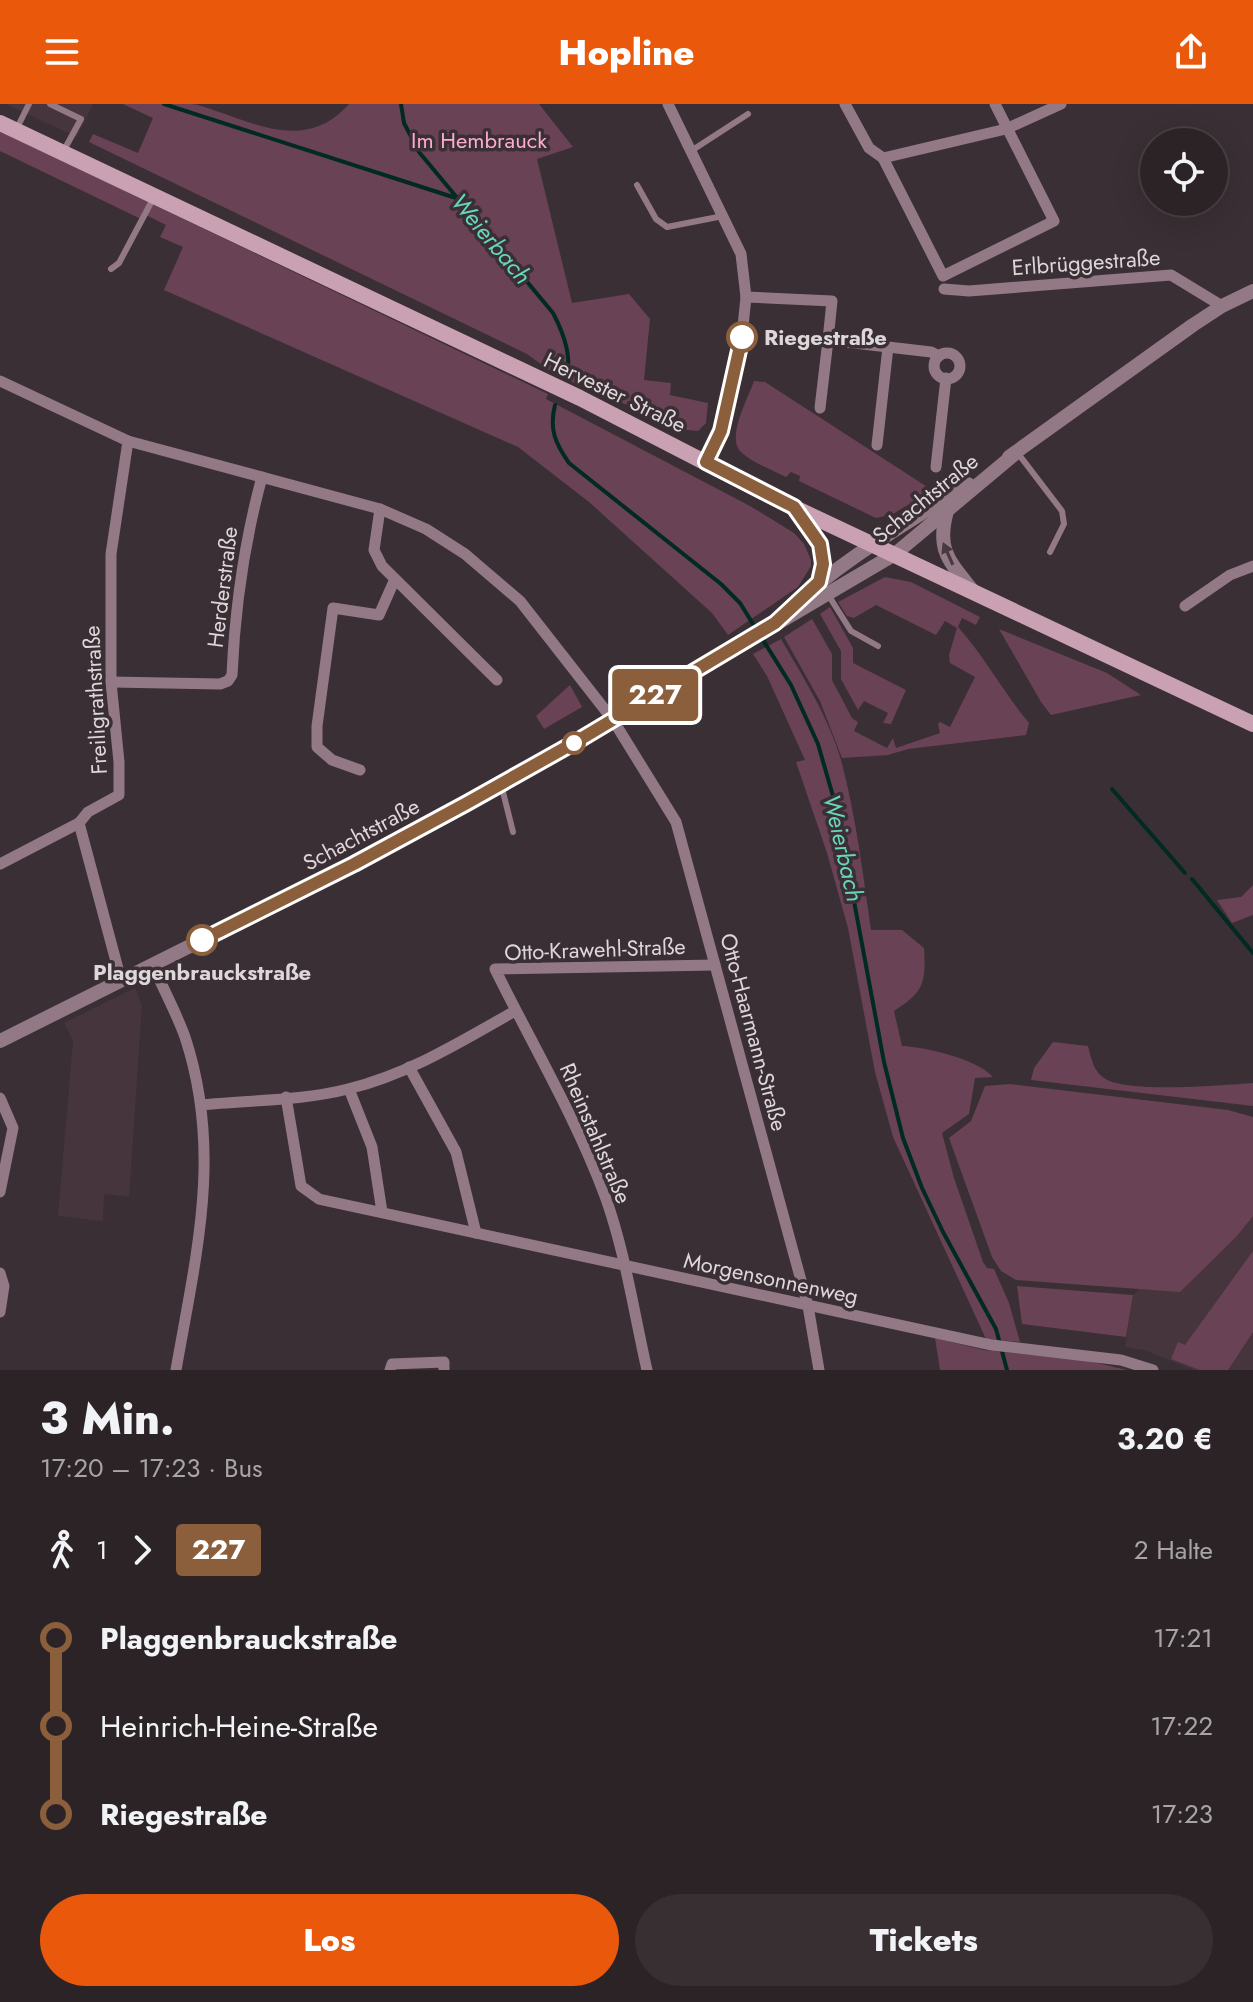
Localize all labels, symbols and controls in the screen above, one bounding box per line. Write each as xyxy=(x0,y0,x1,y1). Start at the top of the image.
text: Hopline xyxy=(558,26,695,78)
icon: menu xyxy=(40,30,84,74)
icon: share xyxy=(1169,30,1213,74)
park label: Im Hembrauck xyxy=(411,124,547,156)
map controls xyxy=(1140,128,1228,216)
button: locate xyxy=(1140,128,1228,216)
water label: Weierbach xyxy=(443,186,540,292)
street label: Erlbrüggestraße xyxy=(1011,241,1161,283)
place label: Riegestraße xyxy=(764,321,887,353)
marker: Riegestraße xyxy=(727,322,757,352)
street label: Hervester Straße xyxy=(538,344,692,440)
street label: Schachtstraße xyxy=(865,445,985,551)
street label: Herderstraße xyxy=(199,524,245,650)
one-way arrow xyxy=(941,542,954,565)
street label: Freiligrathstraße xyxy=(75,625,115,775)
line badge: 227 xyxy=(609,669,701,721)
text: 227 xyxy=(628,674,682,715)
unlabelled marker xyxy=(563,732,585,754)
street label: Schachtstraße xyxy=(297,790,425,878)
water label: Weierbach xyxy=(814,791,873,905)
marker: Plaggenbrauckstraße xyxy=(187,925,217,955)
street label: Otto-Haarmann-Straße xyxy=(712,929,796,1135)
street label: Otto-Krawehl-Straße xyxy=(504,930,686,968)
place label: Plaggenbrauckstraße xyxy=(93,956,311,988)
street label: Rheinstahlstraße xyxy=(552,1058,640,1208)
street label: Morgensonnenweg xyxy=(681,1244,861,1312)
text: 3 Min. xyxy=(40,1387,175,1451)
text: 3.20 € xyxy=(1117,1417,1213,1460)
text: 17:20 – 17:23 · Bus xyxy=(40,1449,263,1487)
icon: walk xyxy=(40,1528,84,1572)
icon: forward xyxy=(120,1528,164,1572)
text: 227 xyxy=(192,1529,245,1570)
text: 1 xyxy=(96,1531,108,1569)
text: 2 Halte xyxy=(1134,1531,1213,1569)
text: Plaggenbrauckstraße xyxy=(100,1617,397,1660)
text: 17:21 xyxy=(1153,1619,1213,1657)
text: Heinrich-Heine-Straße xyxy=(100,1705,378,1748)
text: 17:22 xyxy=(1150,1707,1213,1745)
text: Riegestraße xyxy=(100,1793,267,1836)
text: 17:23 xyxy=(1151,1795,1213,1833)
button: Los xyxy=(40,1894,619,1986)
button: Tickets xyxy=(635,1894,1213,1986)

